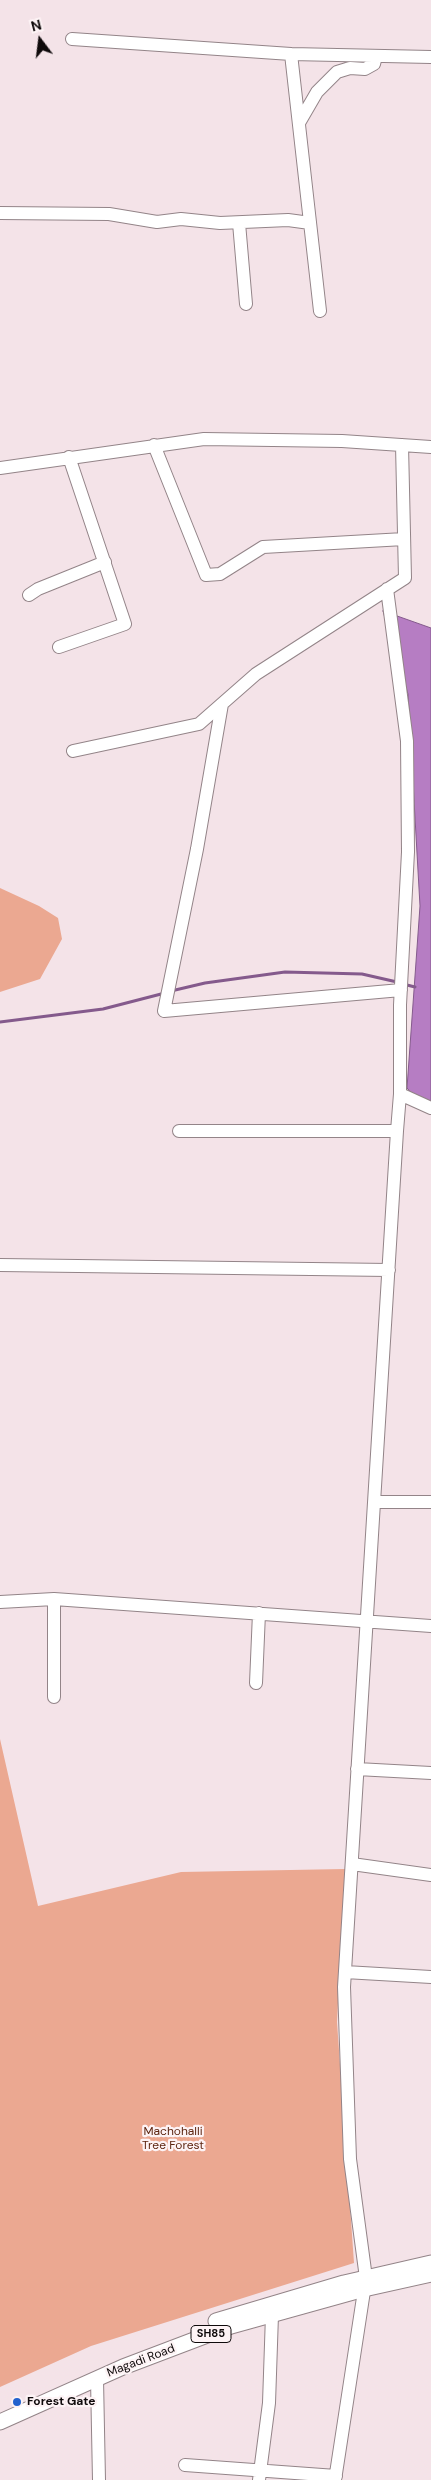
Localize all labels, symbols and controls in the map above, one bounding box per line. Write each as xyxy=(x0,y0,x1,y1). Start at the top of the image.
north arrow xyxy=(15,15,65,65)
text: N xyxy=(29,15,43,36)
park label: Machohalli Tree Forest xyxy=(142,2125,204,2153)
road number: SH85 xyxy=(191,2326,231,2342)
street label: Magadi Road xyxy=(105,2341,177,2381)
place label: Forest Gate xyxy=(27,2395,95,2409)
marker: Forest Gate xyxy=(11,2396,23,2408)

